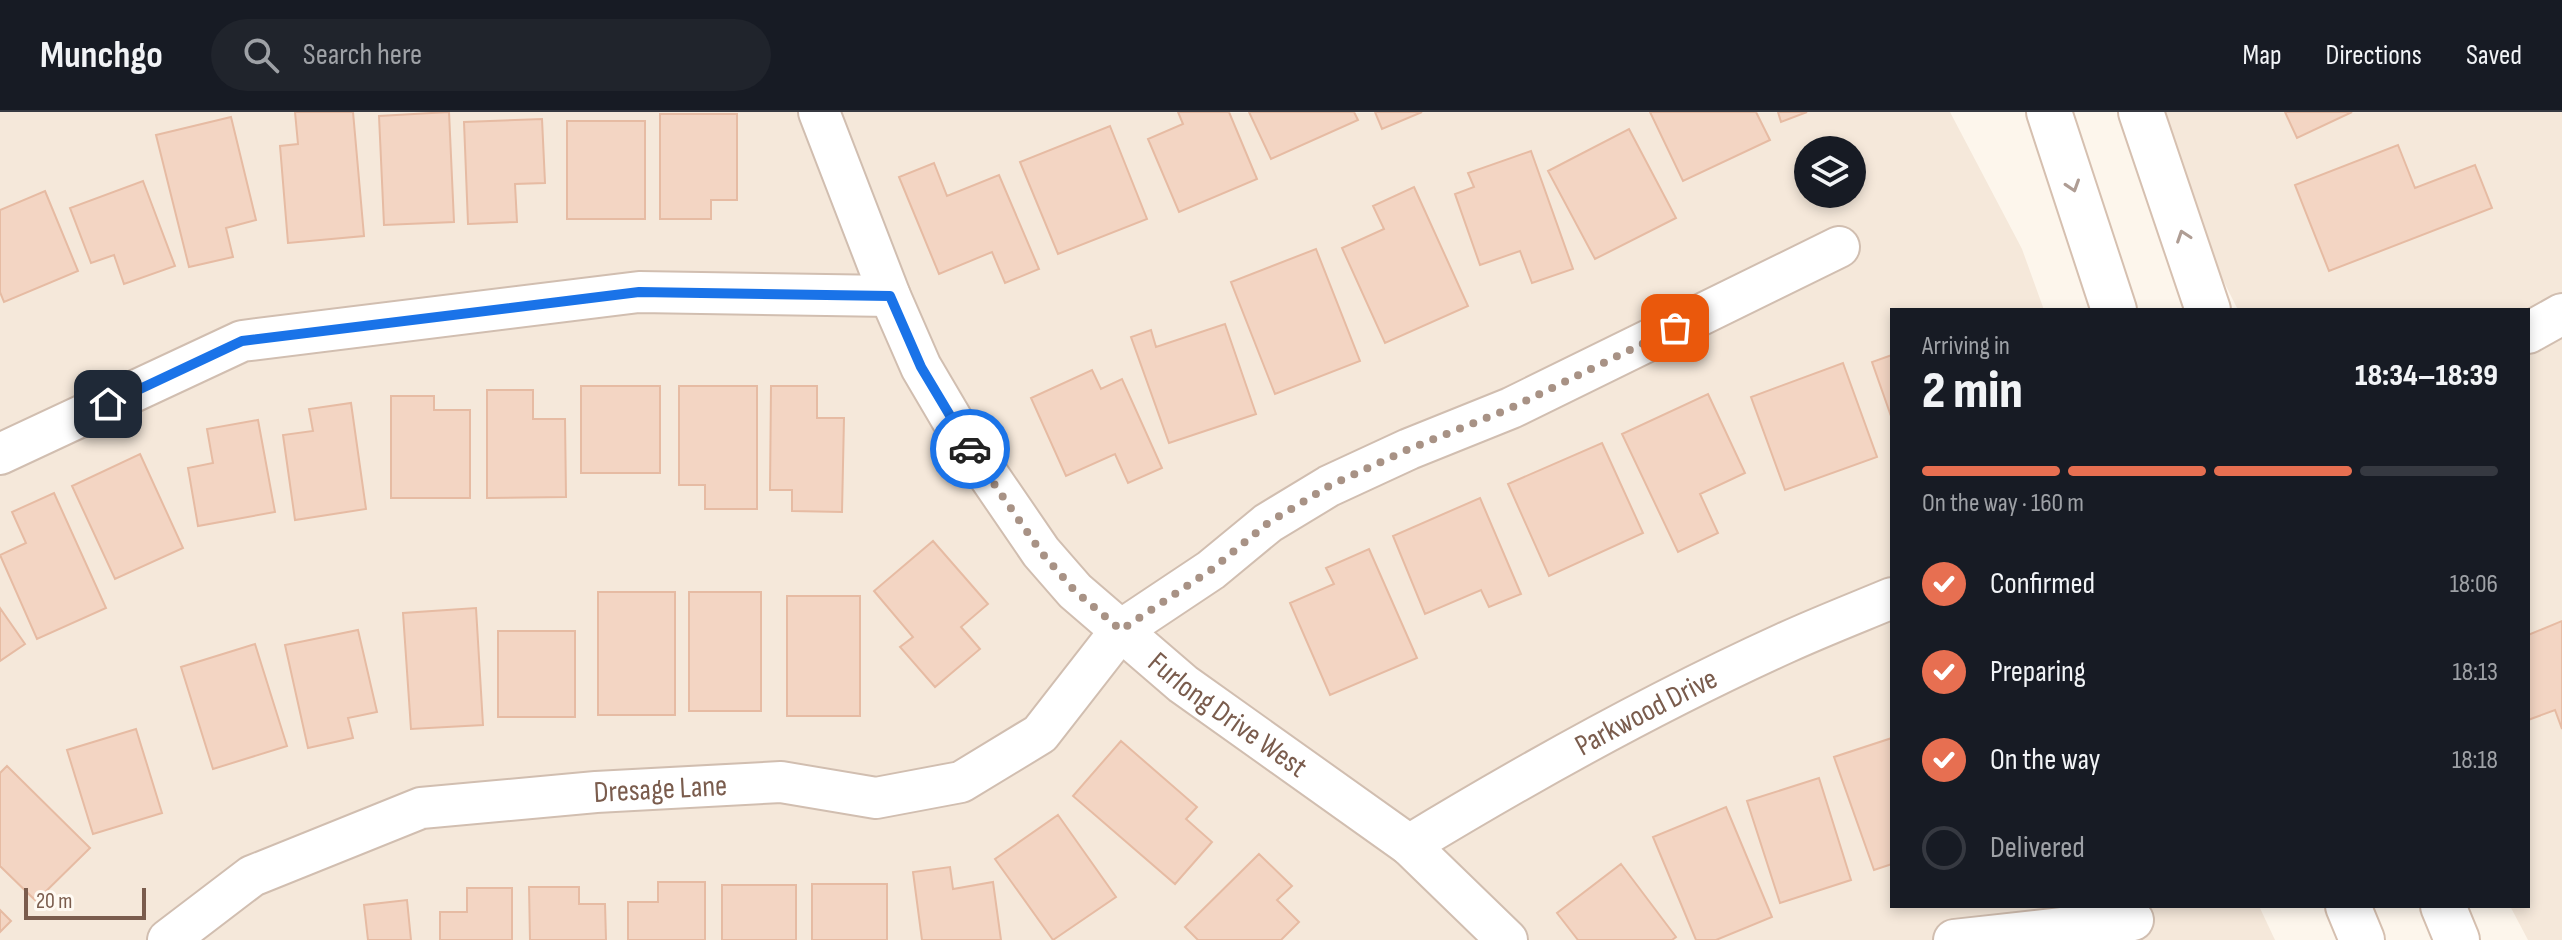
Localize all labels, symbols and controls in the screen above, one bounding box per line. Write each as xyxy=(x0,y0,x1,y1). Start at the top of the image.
search box xyxy=(211,19,771,91)
text: Munchgo xyxy=(40,33,163,78)
icon: search xyxy=(239,33,283,77)
text: Search here xyxy=(303,37,422,73)
text: Map xyxy=(2243,39,2282,72)
text: Directions xyxy=(2326,39,2422,72)
text: Saved xyxy=(2466,39,2522,72)
map controls xyxy=(1794,136,1866,208)
button: layers xyxy=(1794,136,1866,208)
one-way arrow xyxy=(2064,179,2080,192)
one-way arrow xyxy=(2176,230,2192,244)
pin xyxy=(1641,294,1709,362)
icon: bag xyxy=(1653,306,1697,350)
text: Arriving in xyxy=(1922,331,2010,362)
text: 18:34–18:39 xyxy=(2355,358,2498,394)
text: 2 min xyxy=(1922,360,2023,423)
pin xyxy=(74,370,142,438)
icon: home xyxy=(86,382,130,426)
courier xyxy=(930,409,1010,489)
icon: car xyxy=(948,427,992,471)
text: On the way · 160 m xyxy=(1922,488,2084,519)
icon: check xyxy=(1922,562,1966,606)
text: Confirmed xyxy=(1990,566,2095,602)
text: 18:06 xyxy=(2450,569,2498,600)
street label: Furlong Drive West xyxy=(1140,645,1314,786)
icon: check xyxy=(1922,650,1966,694)
text: Preparing xyxy=(1990,654,2086,690)
text: 18:13 xyxy=(2453,657,2498,688)
street label: Parkwood Drive xyxy=(1569,661,1723,764)
icon: check xyxy=(1922,738,1966,782)
text: On the way xyxy=(1990,742,2100,778)
text: 18:18 xyxy=(2452,745,2498,776)
street label: Dresage Lane xyxy=(593,768,728,811)
text: Delivered xyxy=(1990,830,2085,866)
scale bar xyxy=(24,884,146,920)
text: 20 m xyxy=(36,888,73,915)

